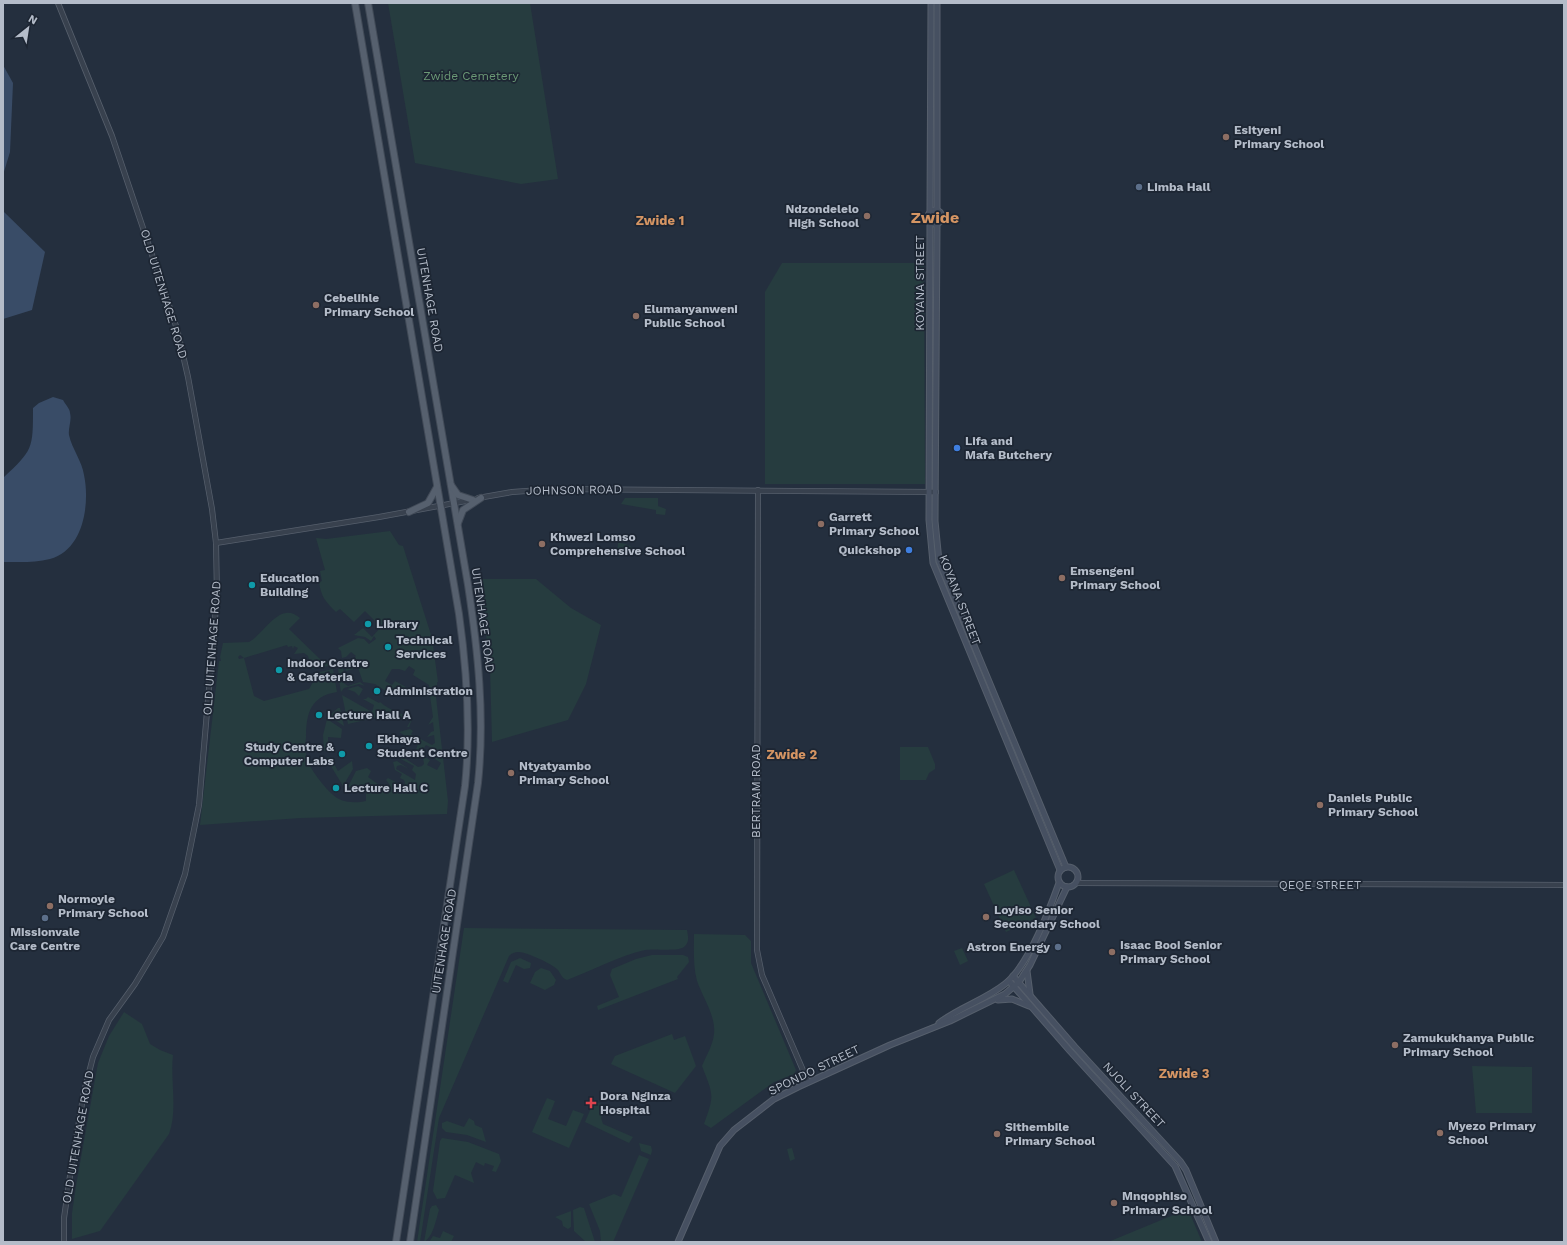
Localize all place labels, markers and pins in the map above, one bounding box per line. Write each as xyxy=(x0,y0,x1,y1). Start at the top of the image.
place label: Esityeni Primary School xyxy=(1234,123,1324,151)
marker: Esityeni Primary School xyxy=(1221,132,1231,142)
place label: Limba Hall xyxy=(1147,180,1210,194)
marker: Limba Hall xyxy=(1134,182,1144,192)
place label: Ndzondelelo High School xyxy=(785,202,859,230)
marker: Ndzondelelo High School xyxy=(862,211,872,221)
place label: Cebelihle Primary School xyxy=(324,291,414,319)
marker: Cebelihle Primary School xyxy=(311,300,321,310)
place label: Elumanyanweni Public School xyxy=(644,302,738,330)
marker: Elumanyanweni Public School xyxy=(631,311,641,321)
place label: Lifa and Mafa Butchery xyxy=(965,434,1052,462)
marker: Lifa and Mafa Butchery xyxy=(952,443,962,453)
place label: Garrett Primary School xyxy=(829,510,919,538)
marker: Garrett Primary School xyxy=(816,519,826,529)
place label: Khwezi Lomso Comprehensive School xyxy=(550,530,685,558)
marker: Khwezi Lomso Comprehensive School xyxy=(537,539,547,549)
place label: Quickshop xyxy=(838,543,901,557)
marker: Quickshop xyxy=(904,545,914,555)
place label: Emsengeni Primary School xyxy=(1070,564,1160,592)
place label: Education Building xyxy=(260,571,319,599)
marker: Emsengeni Primary School xyxy=(1057,573,1067,583)
marker: Education Building xyxy=(247,580,257,590)
place label: Library xyxy=(376,617,418,631)
marker: Library xyxy=(363,619,373,629)
place label: Technical Services xyxy=(396,633,453,661)
marker: Technical Services xyxy=(383,642,393,652)
place label: Indoor Centre & Cafeteria xyxy=(287,656,368,684)
marker: Indoor Centre & Cafeteria xyxy=(274,665,284,675)
place label: Administration xyxy=(385,684,473,698)
marker: Administration xyxy=(372,686,382,696)
place label: Lecture Hall A xyxy=(327,708,412,722)
marker: Lecture Hall A xyxy=(314,710,324,720)
place label: Ekhaya Student Centre xyxy=(377,732,468,760)
place label: Study Centre & Computer Labs xyxy=(244,740,335,768)
marker: Ekhaya Student Centre xyxy=(364,741,374,751)
marker: Study Centre & Computer Labs xyxy=(337,749,347,759)
place label: Ntyatyambo Primary School xyxy=(519,759,609,787)
marker: Ntyatyambo Primary School xyxy=(506,768,516,778)
place label: Lecture Hall C xyxy=(344,781,428,795)
marker: Lecture Hall C xyxy=(331,783,341,793)
place label: Daniels Public Primary School xyxy=(1328,791,1418,819)
marker: Daniels Public Primary School xyxy=(1315,800,1325,810)
place label: Normoyle Primary School xyxy=(58,892,148,920)
marker: Normoyle Primary School xyxy=(45,901,55,911)
place label: Loyiso Senior Secondary School xyxy=(994,903,1100,931)
marker: Loyiso Senior Secondary School xyxy=(981,912,991,922)
marker: Missionvale Care Centre xyxy=(40,913,50,923)
place label: Missionvale Care Centre xyxy=(10,925,80,953)
place label: Isaac Booi Senior Primary School xyxy=(1120,938,1223,966)
place label: Astron Energy xyxy=(967,940,1050,954)
marker: Astron Energy xyxy=(1053,942,1063,952)
marker: Isaac Booi Senior Primary School xyxy=(1107,947,1117,957)
place label: Zamukukhanya Public Primary School xyxy=(1403,1031,1534,1059)
marker: Zamukukhanya Public Primary School xyxy=(1390,1040,1400,1050)
place label: Dora Nginza Hospital xyxy=(600,1089,671,1117)
marker: Dora Nginza Hospital xyxy=(585,1097,597,1109)
place label: Myezo Primary School xyxy=(1448,1119,1536,1147)
place label: Sithembile Primary School xyxy=(1005,1120,1095,1148)
marker: Myezo Primary School xyxy=(1435,1128,1445,1138)
marker: Sithembile Primary School xyxy=(992,1129,1002,1139)
place label: Mnqophiso Primary School xyxy=(1122,1189,1212,1217)
marker: Mnqophiso Primary School xyxy=(1109,1198,1119,1208)

